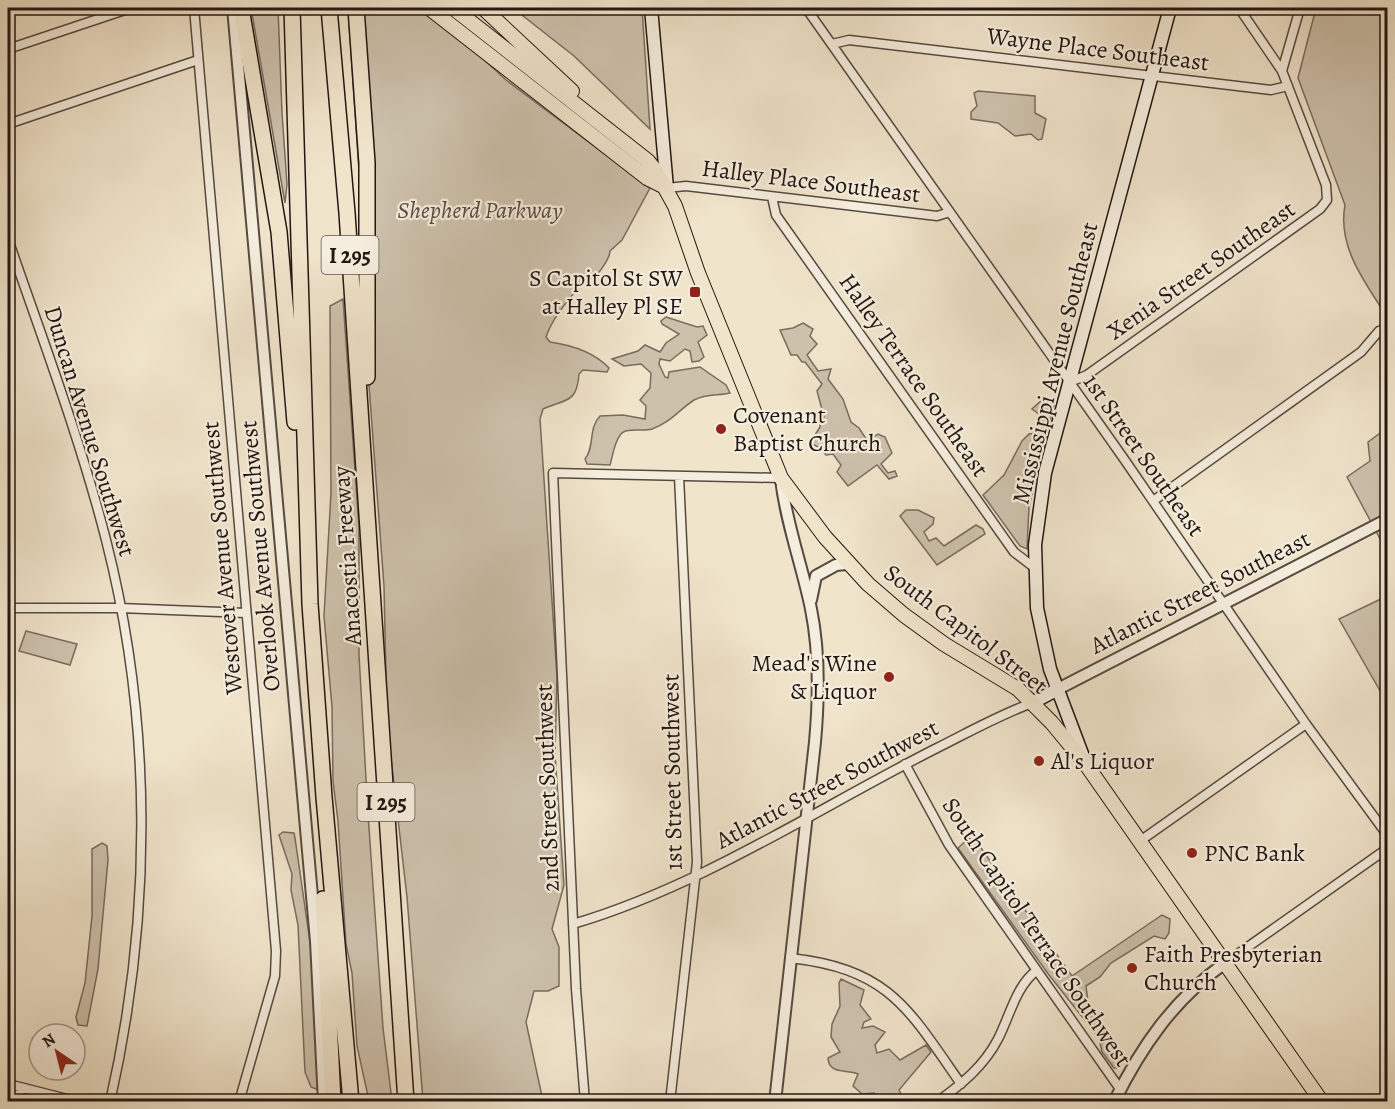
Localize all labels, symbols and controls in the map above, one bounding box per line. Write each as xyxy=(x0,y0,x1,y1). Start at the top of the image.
street label: Wayne Place Southeast xyxy=(984,19,1211,79)
street label: Halley Place Southeast xyxy=(700,152,922,210)
street label: Xenia Street Southeast xyxy=(1101,193,1301,347)
park label: Shepherd Parkway xyxy=(397,194,563,226)
street label: Mississippi Avenue Southeast xyxy=(1004,219,1106,507)
road number: I 295 xyxy=(322,236,378,274)
place label: S Capitol St SW at Halley Pl SE xyxy=(529,262,684,322)
street label: Halley Terrace Southeast xyxy=(832,267,996,483)
marker: S Capitol St SW at Halley Pl SE xyxy=(688,285,702,299)
street label: Duncan Avenue Southwest xyxy=(37,302,143,560)
street label: 1st Street Southeast xyxy=(1076,367,1212,543)
place label: Covenant Baptist Church xyxy=(733,399,881,459)
street label: Overlook Avenue Southwest xyxy=(232,419,288,693)
street label: Westover Avenue Southwest xyxy=(194,420,250,697)
marker: Covenant Baptist Church xyxy=(714,422,728,436)
street label: Anacostia Freeway xyxy=(325,465,369,648)
street label: Atlantic Street Southeast xyxy=(1084,523,1316,662)
street label: South Capitol Street xyxy=(877,557,1055,701)
place label: Mead's Wine & Liquor xyxy=(752,647,877,707)
marker: Mead's Wine & Liquor xyxy=(882,670,896,684)
street label: 1st Street Southwest xyxy=(654,673,690,871)
street label: 2nd Street Southwest xyxy=(527,683,567,893)
street label: Atlantic Street Southwest xyxy=(709,712,944,857)
place label: Al's Liquor xyxy=(1050,745,1154,777)
marker: Al's Liquor xyxy=(1032,754,1046,768)
road number: I 295 xyxy=(358,783,414,821)
street label: South Capitol Terrace Southwest xyxy=(935,791,1139,1073)
place label: PNC Bank xyxy=(1204,837,1305,869)
marker: PNC Bank xyxy=(1185,846,1199,860)
place label: Faith Presbyterian Church xyxy=(1144,938,1323,998)
marker: Faith Presbyterian Church xyxy=(1125,961,1139,975)
north arrow xyxy=(27,1022,87,1082)
text: N xyxy=(38,1028,60,1053)

